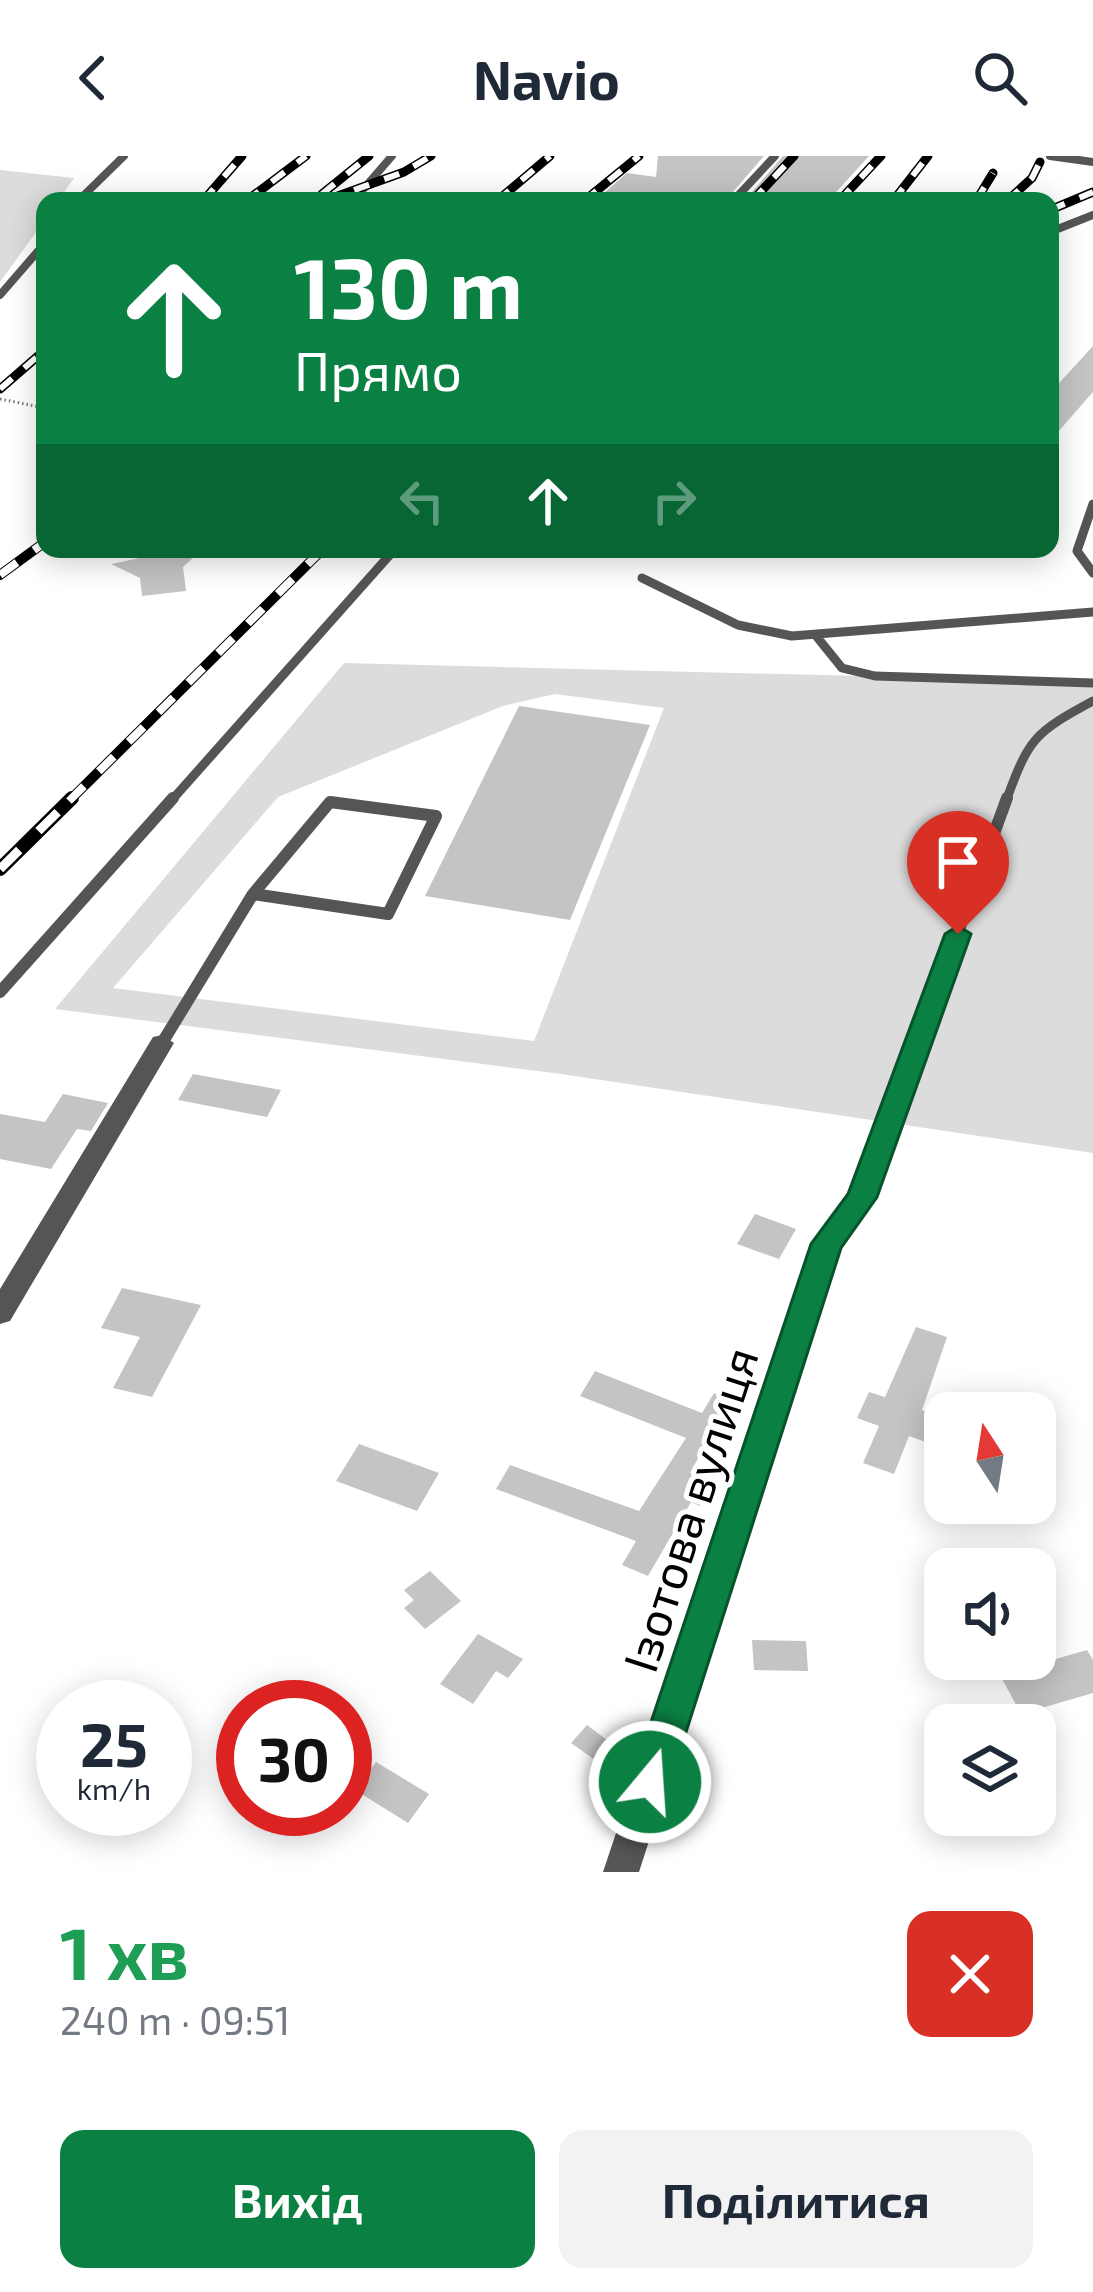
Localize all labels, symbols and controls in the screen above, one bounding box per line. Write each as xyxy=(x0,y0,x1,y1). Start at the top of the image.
icon: back xyxy=(60,45,126,111)
icon: search xyxy=(967,45,1033,111)
text: Navio xyxy=(473,46,620,111)
text: 130 m xyxy=(294,235,523,336)
icon: ahead xyxy=(96,240,252,396)
text: Прямо xyxy=(294,337,462,402)
icon: left xyxy=(389,468,455,534)
icon: ahead xyxy=(515,468,581,534)
icon: right xyxy=(641,468,707,534)
pin xyxy=(907,811,1009,934)
icon: arrive xyxy=(925,829,991,895)
street label: Ізотова вулиця xyxy=(609,1339,770,1679)
north arrow xyxy=(924,1392,1056,1524)
map controls xyxy=(924,1392,1056,1836)
button: sound xyxy=(924,1548,1056,1680)
speed limit sign: 30 xyxy=(216,1680,372,1836)
button: layers xyxy=(924,1704,1056,1836)
text: 25 xyxy=(80,1707,148,1779)
position arrow xyxy=(587,1719,713,1845)
text: km/h xyxy=(77,1770,151,1806)
text: 1 хв xyxy=(60,1908,189,1994)
button: close xyxy=(907,1911,1033,2037)
text: 240 m · 09:51 xyxy=(60,1996,290,2043)
button: Вихід xyxy=(60,2130,535,2268)
button: Поділитися xyxy=(559,2130,1033,2268)

